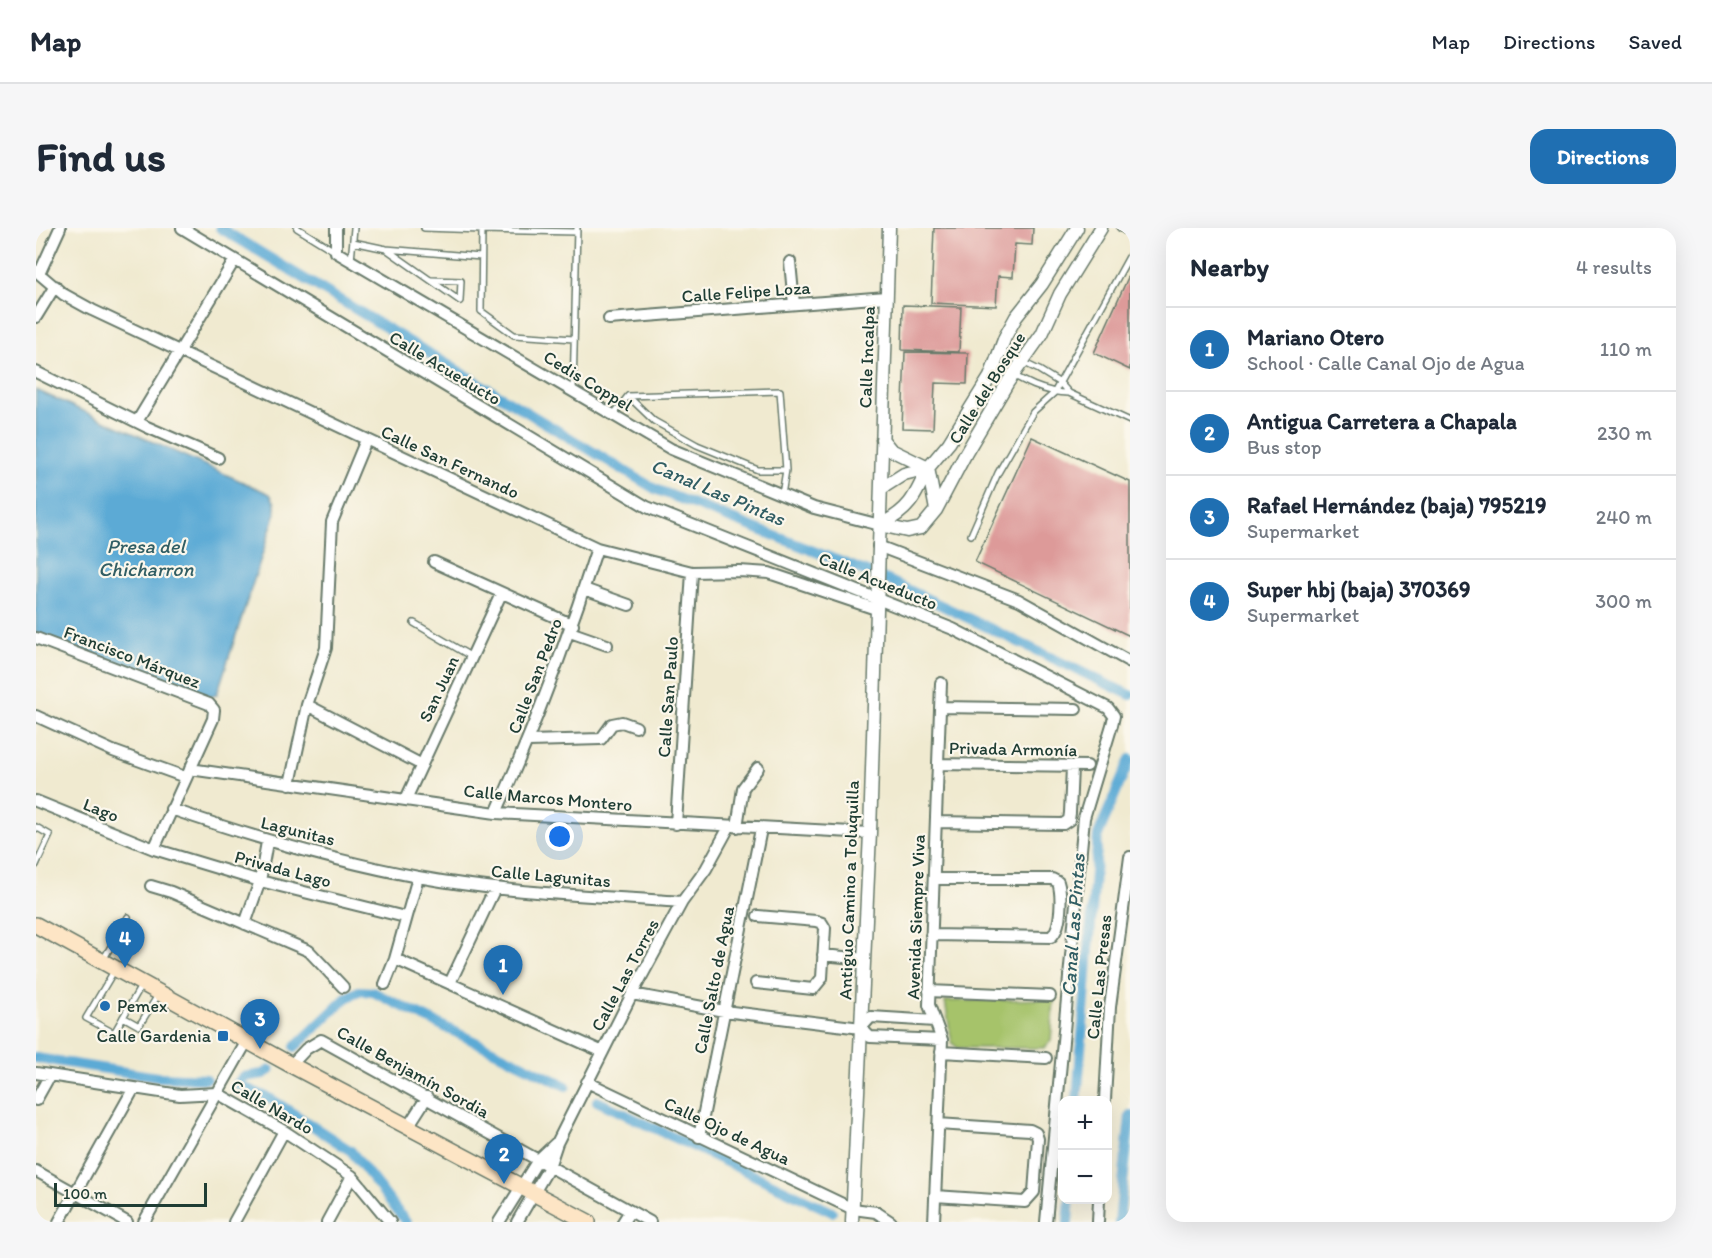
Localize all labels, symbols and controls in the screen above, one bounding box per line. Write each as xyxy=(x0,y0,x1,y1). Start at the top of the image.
text: Map xyxy=(30,24,81,58)
text: Map xyxy=(1432,29,1470,54)
text: Directions xyxy=(1503,29,1595,54)
text: Saved xyxy=(1628,29,1682,54)
button: Directions xyxy=(1530,129,1676,184)
text: Find us xyxy=(36,131,166,182)
text: Nearby xyxy=(1190,251,1269,283)
text: 4 results xyxy=(1576,255,1652,279)
street label: Calle Felipe Loza xyxy=(681,276,812,307)
street label: Calle Incalpa xyxy=(854,305,880,409)
text: Mariano Otero xyxy=(1247,324,1384,351)
street label: Calle Acueducto xyxy=(385,326,505,410)
street label: Calle del Bosque xyxy=(944,328,1030,448)
text: 1 xyxy=(1205,337,1214,361)
text: 110 m xyxy=(1600,337,1652,361)
street label: Cedis Coppel xyxy=(539,346,637,416)
text: School · Calle Canal Ojo de Agua xyxy=(1247,351,1525,375)
text: Antigua Carretera a Chapala xyxy=(1247,408,1517,435)
street label: Calle San Fernando xyxy=(377,420,523,504)
text: 2 xyxy=(1204,421,1215,445)
text: 230 m xyxy=(1597,421,1652,445)
text: Bus stop xyxy=(1247,435,1322,459)
water label: Canal Las Pintas xyxy=(647,453,789,531)
text: Rafael Hernández (baja) 795219 xyxy=(1247,492,1546,519)
text: 3 xyxy=(1204,505,1215,529)
text: 240 m xyxy=(1596,505,1652,529)
text: Supermarket xyxy=(1247,519,1359,543)
water label: Presa del Chicharron xyxy=(98,534,194,581)
street label: Calle Acueducto xyxy=(815,547,941,615)
text: Super hbj (baja) 370369 xyxy=(1247,576,1471,603)
text: 4 xyxy=(1203,589,1216,613)
text: 300 m xyxy=(1595,589,1652,613)
text: Supermarket xyxy=(1247,603,1359,627)
street label: Calle San Pedro xyxy=(503,615,567,737)
street label: Francisco Márquez xyxy=(61,621,203,693)
street label: Calle San Paulo xyxy=(653,636,683,758)
street label: San Juan xyxy=(414,652,464,726)
street label: Privada Armonía xyxy=(949,737,1078,761)
street label: Antiguo Camino a Toluquilla xyxy=(834,779,864,1000)
street label: Calle Marcos Montero xyxy=(463,780,633,816)
street label: Lago xyxy=(80,793,122,827)
street label: Lagunitas xyxy=(259,811,337,851)
your location xyxy=(545,822,574,851)
street label: Avenida Siempre Viva xyxy=(902,834,930,1000)
street label: Privada Lago xyxy=(232,846,334,892)
water label: Canal Las Pintas xyxy=(1056,852,1090,997)
street label: Calle Lagunitas xyxy=(490,860,612,892)
street label: Calle Salto de Agua xyxy=(689,903,739,1056)
street label: Calle Las Presas xyxy=(1081,913,1117,1041)
street label: Calle Las Torres xyxy=(586,915,664,1035)
pin: 4 xyxy=(106,918,145,968)
pin: 1 xyxy=(484,946,522,995)
place label: Pemex xyxy=(117,995,168,1017)
marker: Pemex xyxy=(98,999,112,1013)
pin: 3 xyxy=(240,1000,280,1049)
street label: Calle Benjamín Sordia xyxy=(333,1021,494,1123)
place label: Calle Gardenia xyxy=(96,1025,212,1047)
marker: Calle Gardenia xyxy=(216,1029,230,1043)
street label: Calle Nardo xyxy=(227,1075,317,1139)
street label: Calle Ojo de Agua xyxy=(660,1092,794,1170)
map controls xyxy=(1058,1096,1112,1204)
button: + xyxy=(1058,1096,1112,1150)
pin: 2 xyxy=(484,1134,524,1184)
button: − xyxy=(1058,1150,1112,1204)
scale bar xyxy=(54,1180,207,1208)
text: 100 m xyxy=(63,1184,107,1203)

